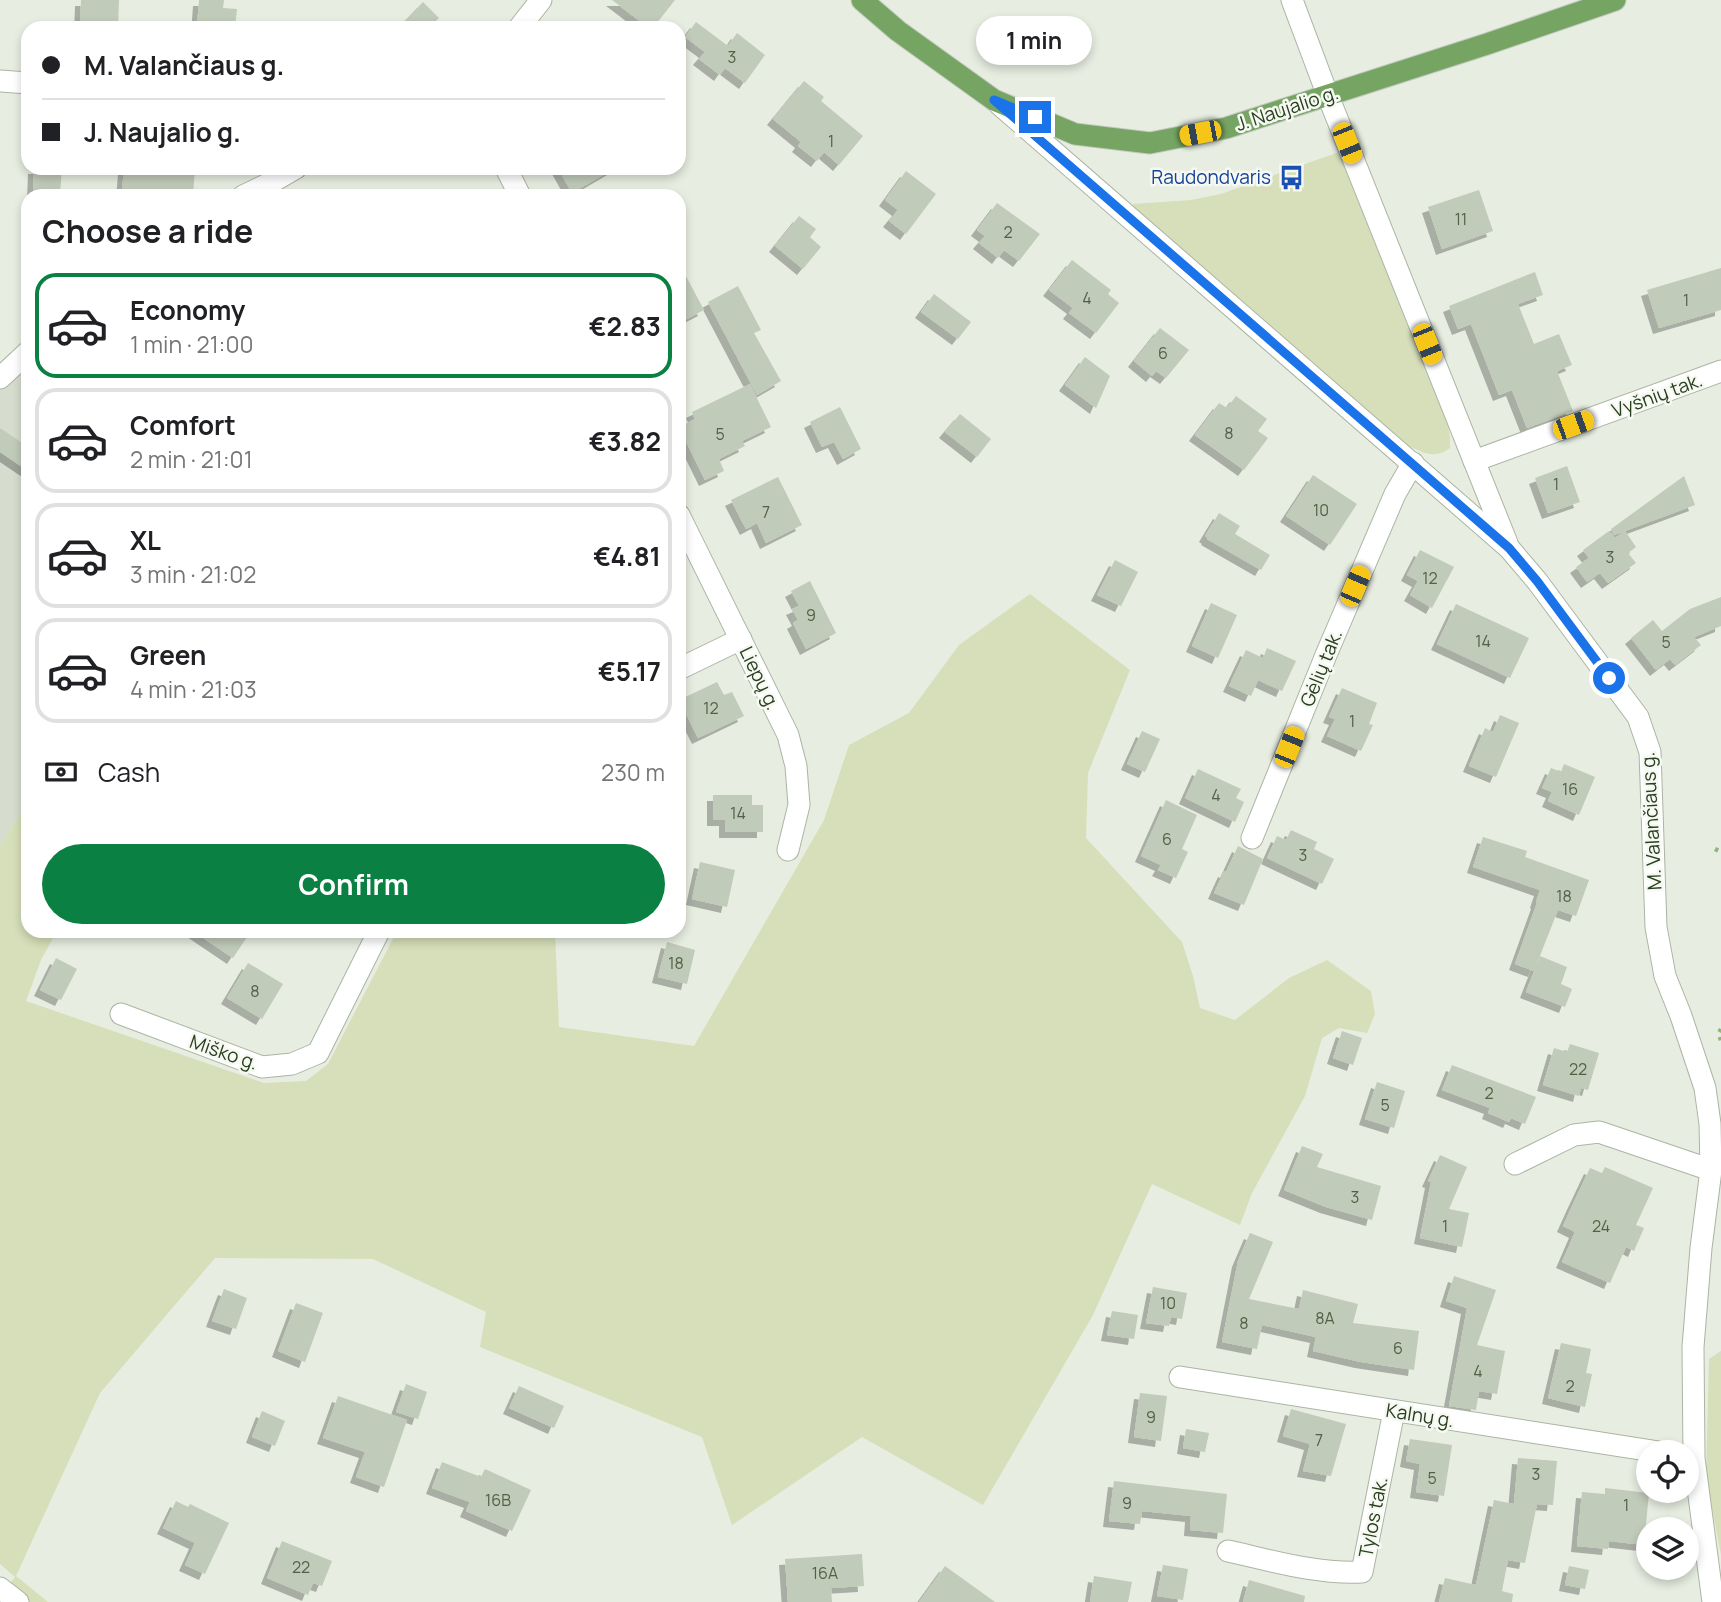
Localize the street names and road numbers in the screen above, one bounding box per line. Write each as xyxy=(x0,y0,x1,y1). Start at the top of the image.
street label: J. Naujalio g. xyxy=(1232,79,1342,137)
street label: Vyšnių tak. xyxy=(1608,367,1706,423)
street label: Gėlių tak. xyxy=(1294,626,1348,710)
street label: Liepų g. xyxy=(734,642,786,714)
street label: M. Valančiaus g. xyxy=(1634,751,1668,891)
street label: Miško g. xyxy=(186,1028,262,1076)
street label: Kalnų g. xyxy=(1384,1397,1456,1433)
street label: Tylos tak. xyxy=(1352,1474,1394,1560)

